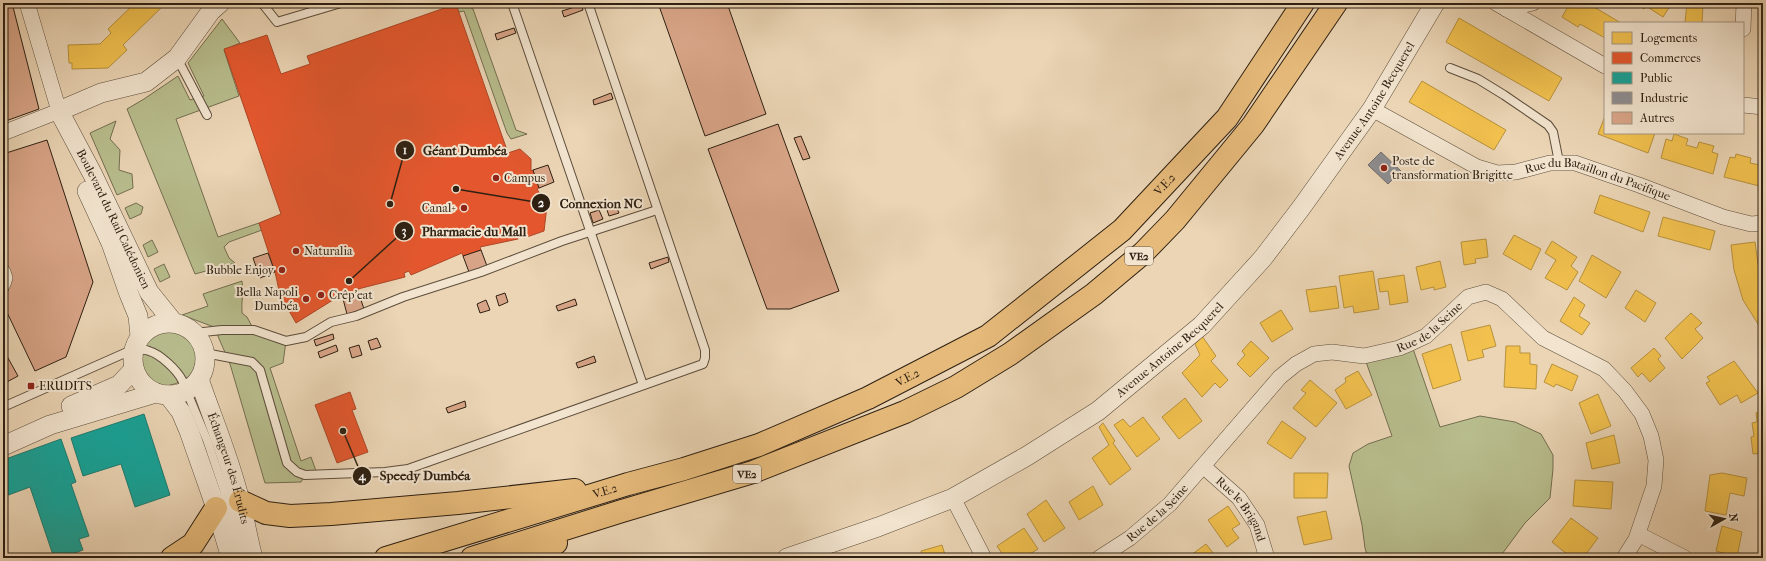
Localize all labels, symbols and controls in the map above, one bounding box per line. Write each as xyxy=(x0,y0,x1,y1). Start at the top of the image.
legend xyxy=(1604,22,1744,134)
text: Logements xyxy=(1640,31,1698,45)
street label: Avenue Antoine Becquerel xyxy=(1330,39,1418,163)
text: Commerces xyxy=(1640,51,1701,65)
text: Public xyxy=(1640,71,1672,85)
text: Industrie xyxy=(1640,91,1688,105)
text: Autres xyxy=(1639,111,1675,125)
callout: Géant Dumbéa xyxy=(395,138,515,163)
text: 1 xyxy=(403,143,407,157)
text: Géant Dumbéa xyxy=(423,143,508,158)
street label: Boulevard du Rail Calédonien xyxy=(74,147,153,291)
place label: Poste de transformation Brigitte xyxy=(1392,154,1513,182)
street label: Rue du Bataillon du Pacifique xyxy=(1523,156,1672,203)
marker: Poste de transformation Brigitte xyxy=(1379,163,1389,173)
street label: V.E.2 xyxy=(1150,170,1179,199)
place label: Campus xyxy=(504,171,546,185)
marker: Campus xyxy=(491,173,501,183)
callout: Connexion NC xyxy=(531,190,650,215)
text: 2 xyxy=(538,196,545,210)
text: Connexion NC xyxy=(560,196,642,211)
place label: Canal+ xyxy=(422,201,456,215)
marker: Canal+ xyxy=(459,203,469,213)
callout: Pharmacie du Mall xyxy=(394,219,534,244)
text: 3 xyxy=(402,224,407,239)
text: Pharmacie du Mall xyxy=(422,224,527,239)
place label: Naturalia xyxy=(304,244,353,258)
marker: Naturalia xyxy=(291,246,301,256)
road number: VE2 xyxy=(1125,247,1153,265)
place label: Bubble Enjoy xyxy=(206,263,275,277)
marker: Bubble Enjoy xyxy=(277,265,287,275)
place label: Bella Napoli Dumbéa xyxy=(236,285,298,313)
place label: Crêp'eat xyxy=(329,288,373,302)
marker: Crêp'eat xyxy=(316,290,326,300)
marker: Bella Napoli Dumbéa xyxy=(301,294,311,304)
street label: Avenue Antoine Becquerel xyxy=(1112,299,1227,401)
street label: Rue de la Seine xyxy=(1394,299,1465,355)
street label: V.E.2 xyxy=(892,366,922,390)
place label: ERUDITS xyxy=(39,379,92,393)
marker: ERUDITS xyxy=(26,381,36,391)
street label: Échangeur des Érudits xyxy=(205,410,252,526)
callout: Speedy Dumbéa xyxy=(352,463,479,488)
road number: VE2 xyxy=(733,465,761,483)
text: Speedy Dumbéa xyxy=(380,468,471,484)
text: 4 xyxy=(357,469,366,484)
street label: Rue le Brigand xyxy=(1213,474,1269,543)
street label: V.E.2 xyxy=(590,481,619,502)
street label: Rue de la Seine xyxy=(1124,481,1191,545)
north arrow xyxy=(1704,499,1744,539)
text: N xyxy=(1726,513,1741,523)

